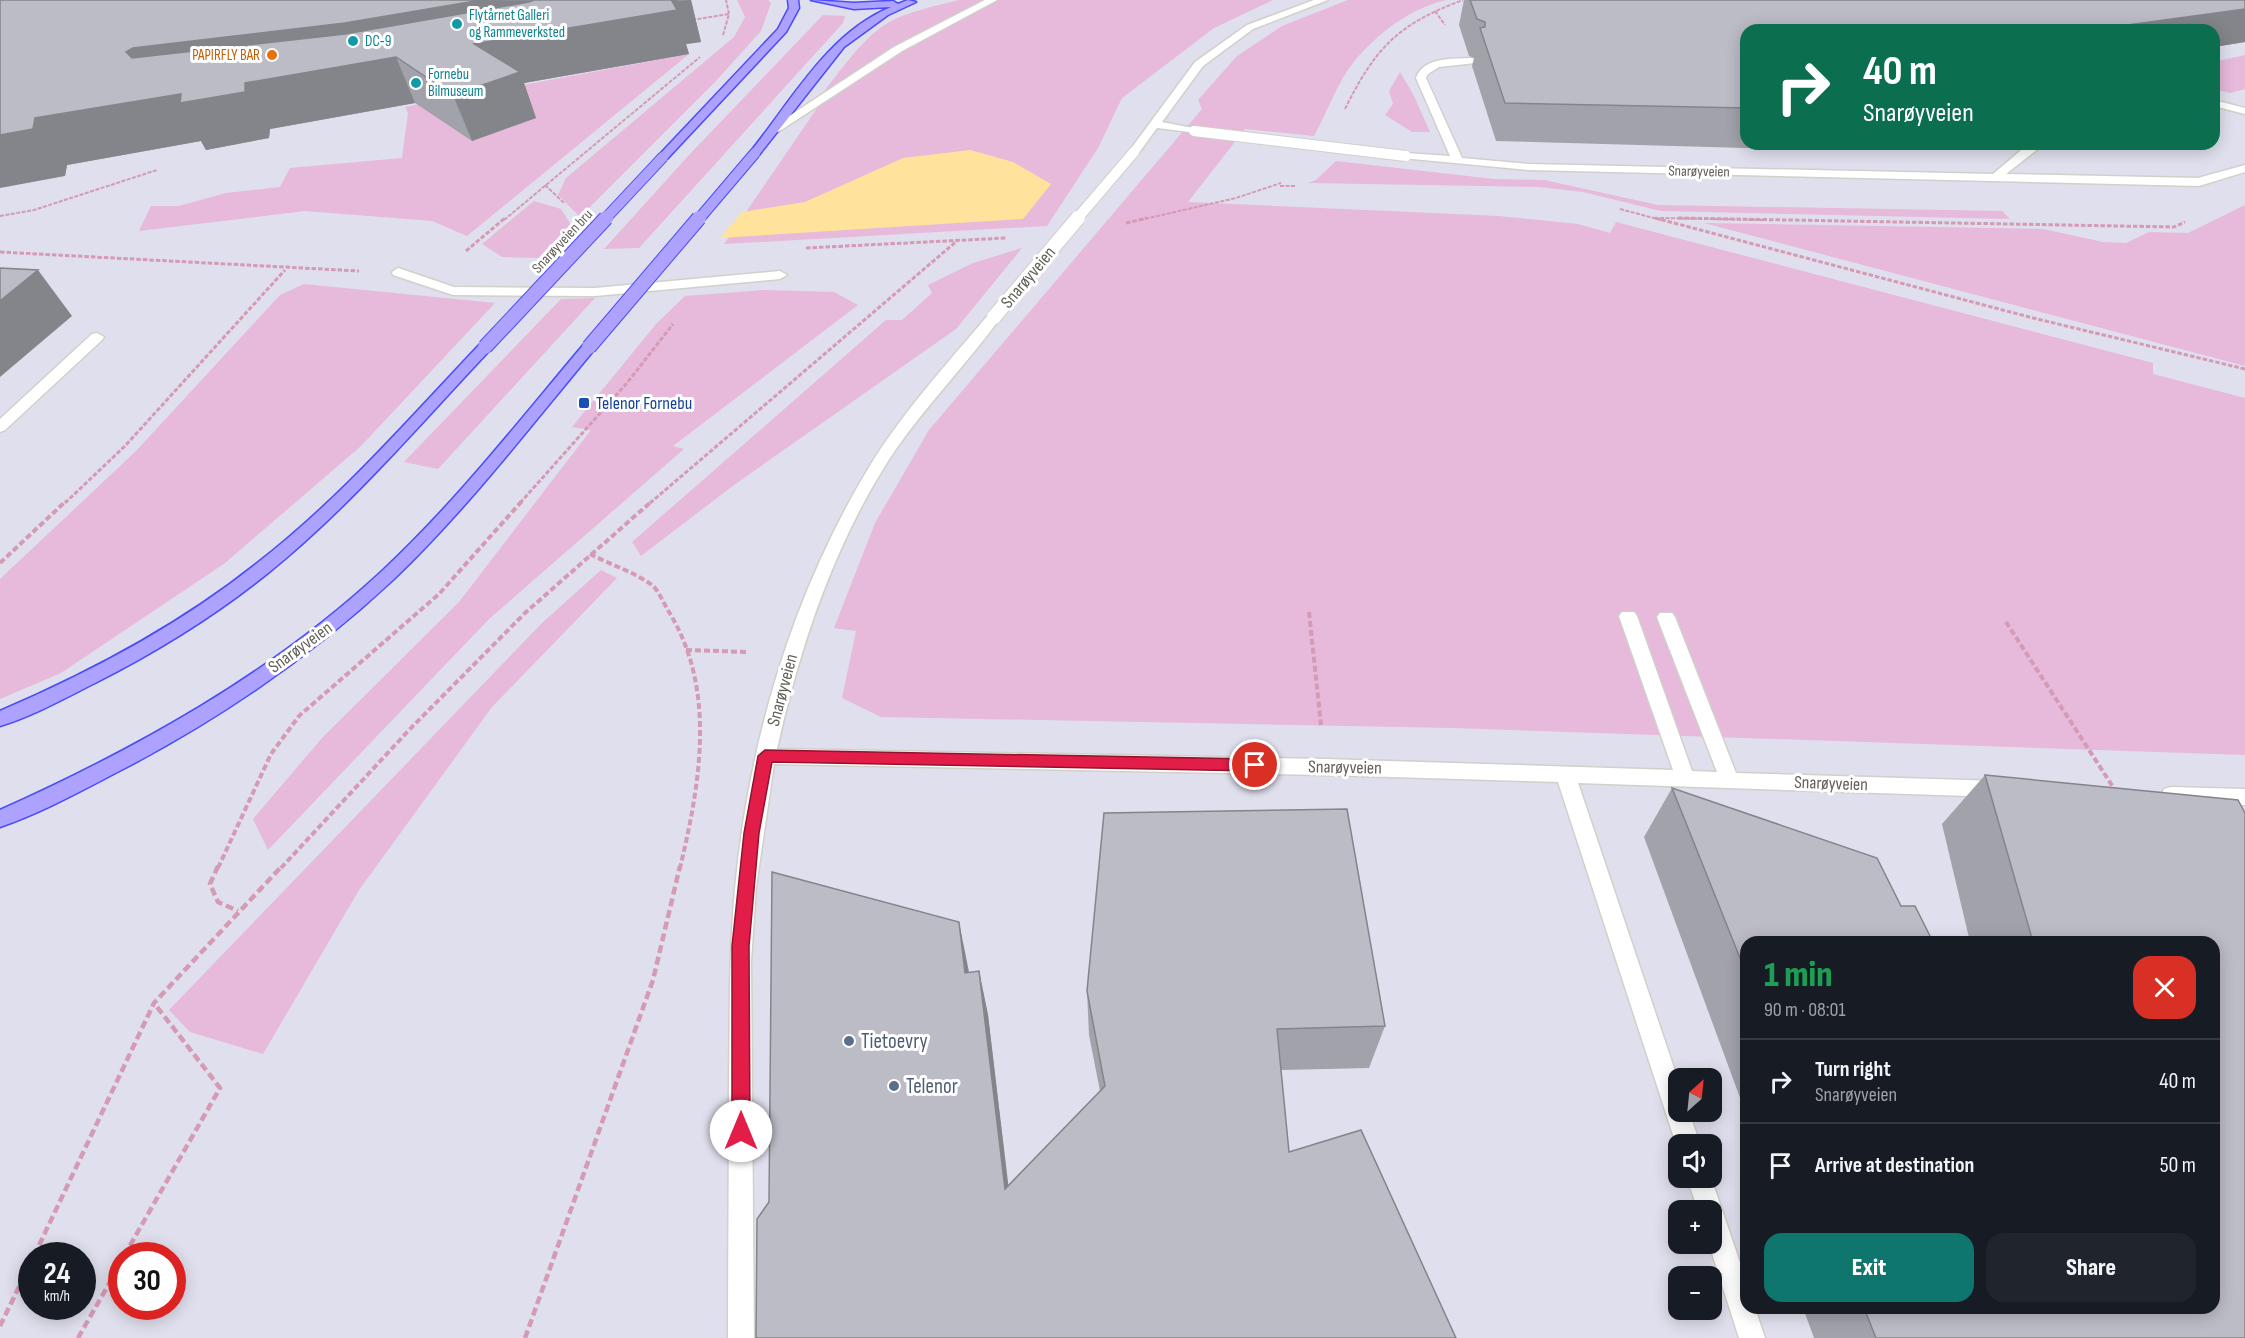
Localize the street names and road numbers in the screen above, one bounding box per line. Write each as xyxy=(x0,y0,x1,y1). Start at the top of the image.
street label: Snarøyveien xyxy=(1668,161,1730,182)
street label: Snarøyveien bru xyxy=(528,205,597,277)
street label: Snarøyveien xyxy=(997,242,1060,312)
street label: Snarøyveien xyxy=(264,617,336,678)
street label: Snarøyveien xyxy=(763,652,802,729)
street label: Snarøyveien xyxy=(1308,756,1382,779)
street label: Snarøyveien xyxy=(1794,772,1868,795)

